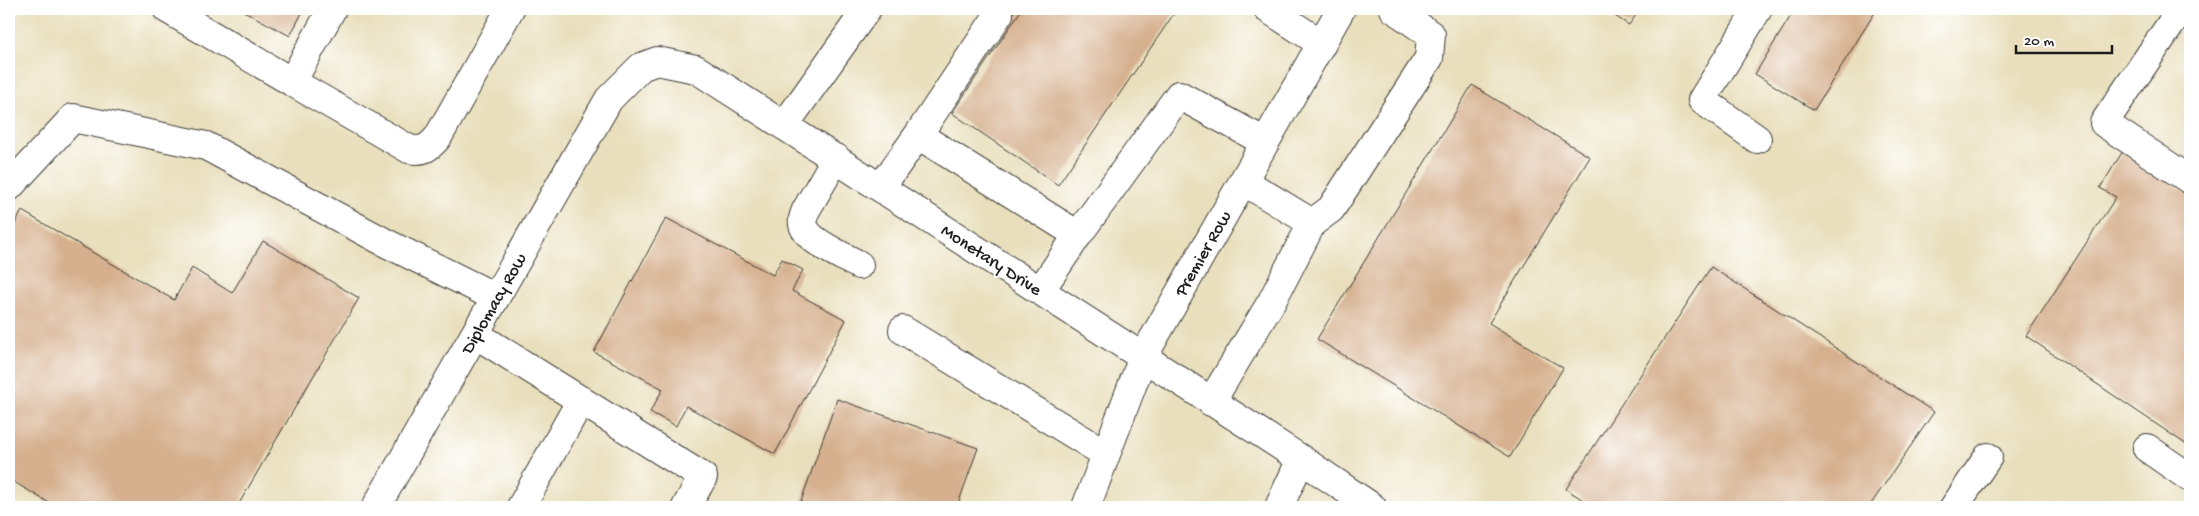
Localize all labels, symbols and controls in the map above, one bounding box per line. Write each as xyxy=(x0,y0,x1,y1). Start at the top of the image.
scale bar xyxy=(2016,22,2113,54)
text: 20 m xyxy=(2024,33,2054,51)
street label: Premier Row xyxy=(1171,208,1237,301)
street label: Monetary Drive xyxy=(936,221,1045,302)
street label: Diplomacy Row xyxy=(457,250,532,359)

